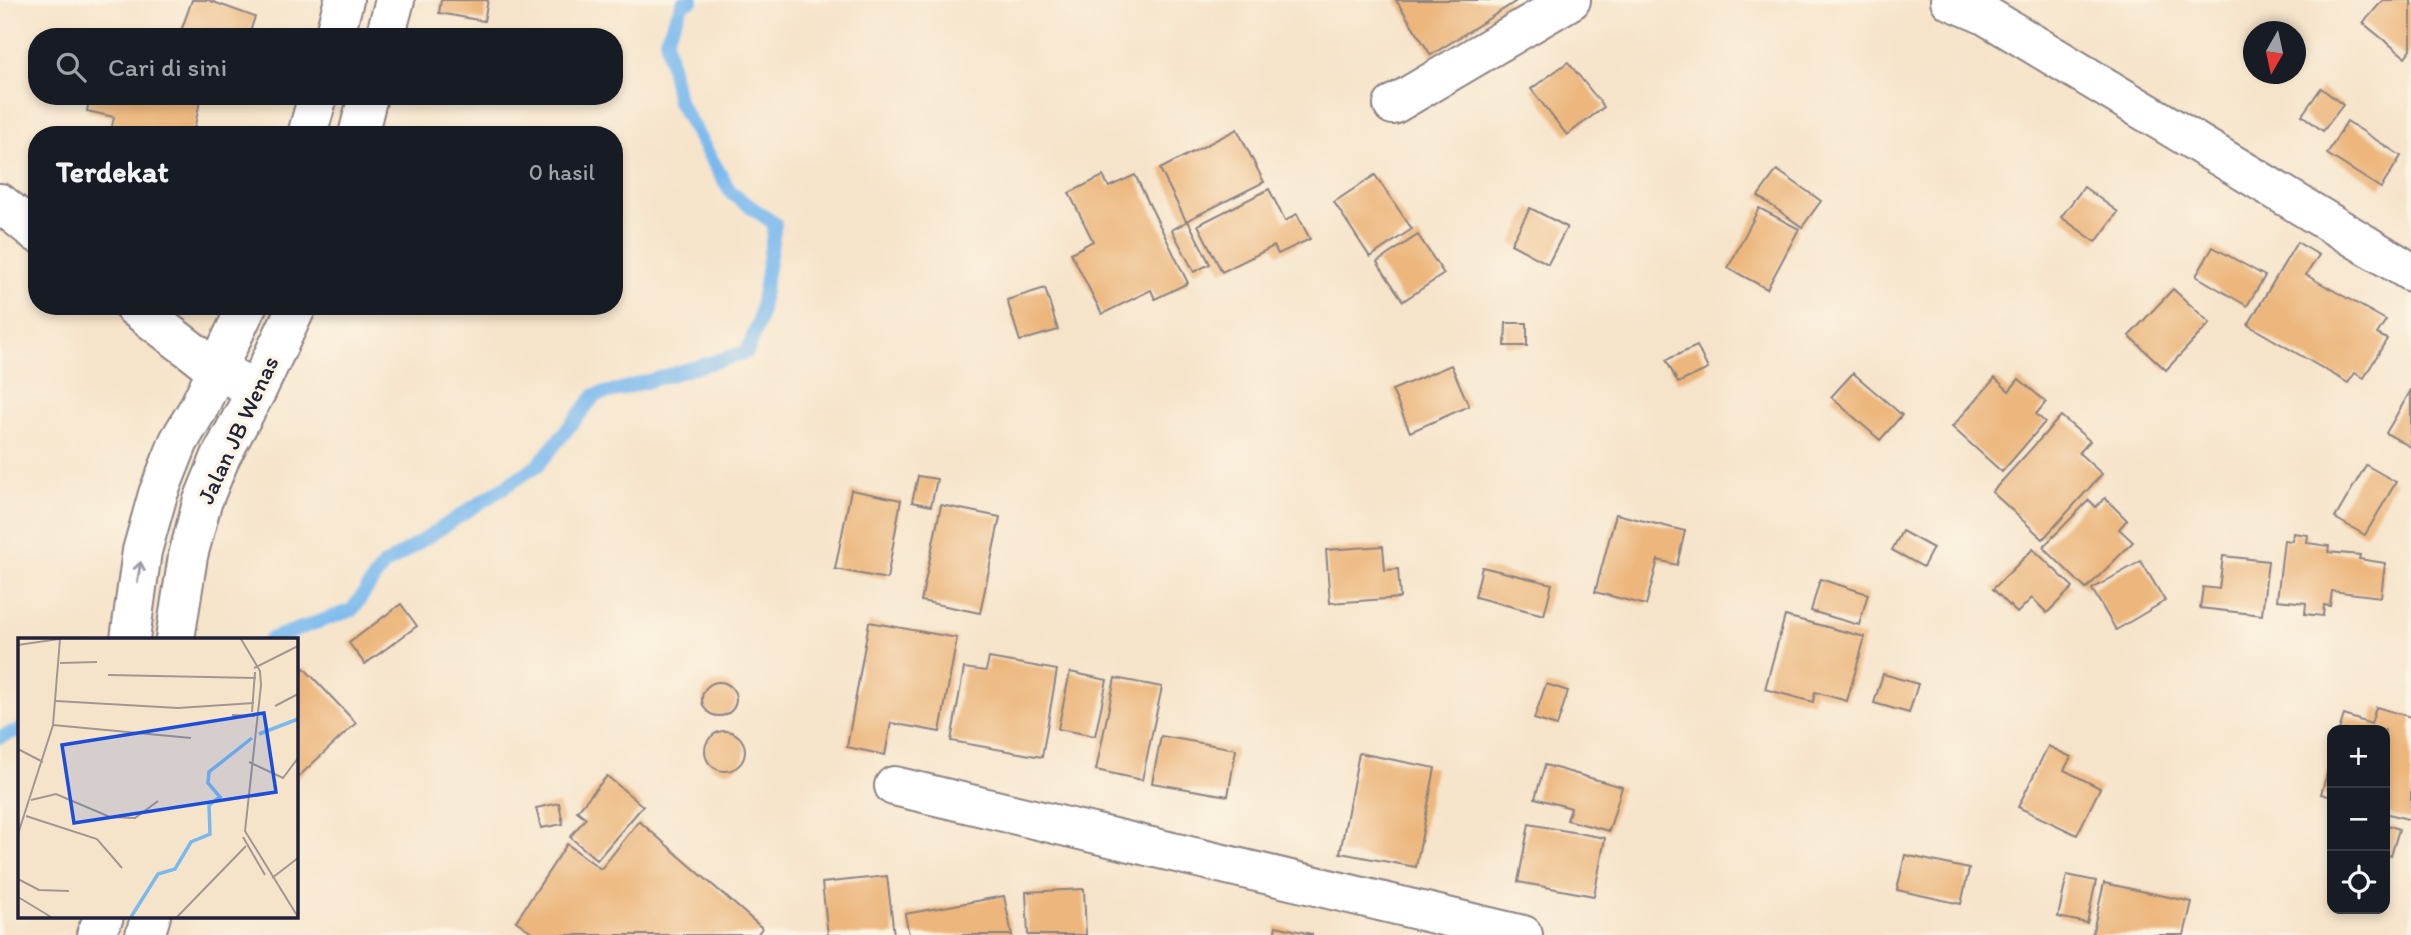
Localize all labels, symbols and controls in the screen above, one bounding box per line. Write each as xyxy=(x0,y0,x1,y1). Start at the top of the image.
north arrow xyxy=(2243,21,2306,84)
search box xyxy=(28,28,623,105)
icon: search xyxy=(52,48,90,86)
text: Cari di sini xyxy=(108,51,227,83)
text: Terdekat xyxy=(56,153,169,190)
text: 0 hasil xyxy=(529,158,595,186)
street label: Jalan JB Wenas xyxy=(191,351,284,508)
one-way arrow xyxy=(133,561,146,583)
inset map xyxy=(18,638,298,918)
map controls xyxy=(2327,725,2390,914)
button: + xyxy=(2327,725,2390,788)
button: − xyxy=(2327,788,2390,851)
button: locate xyxy=(2327,851,2390,914)

